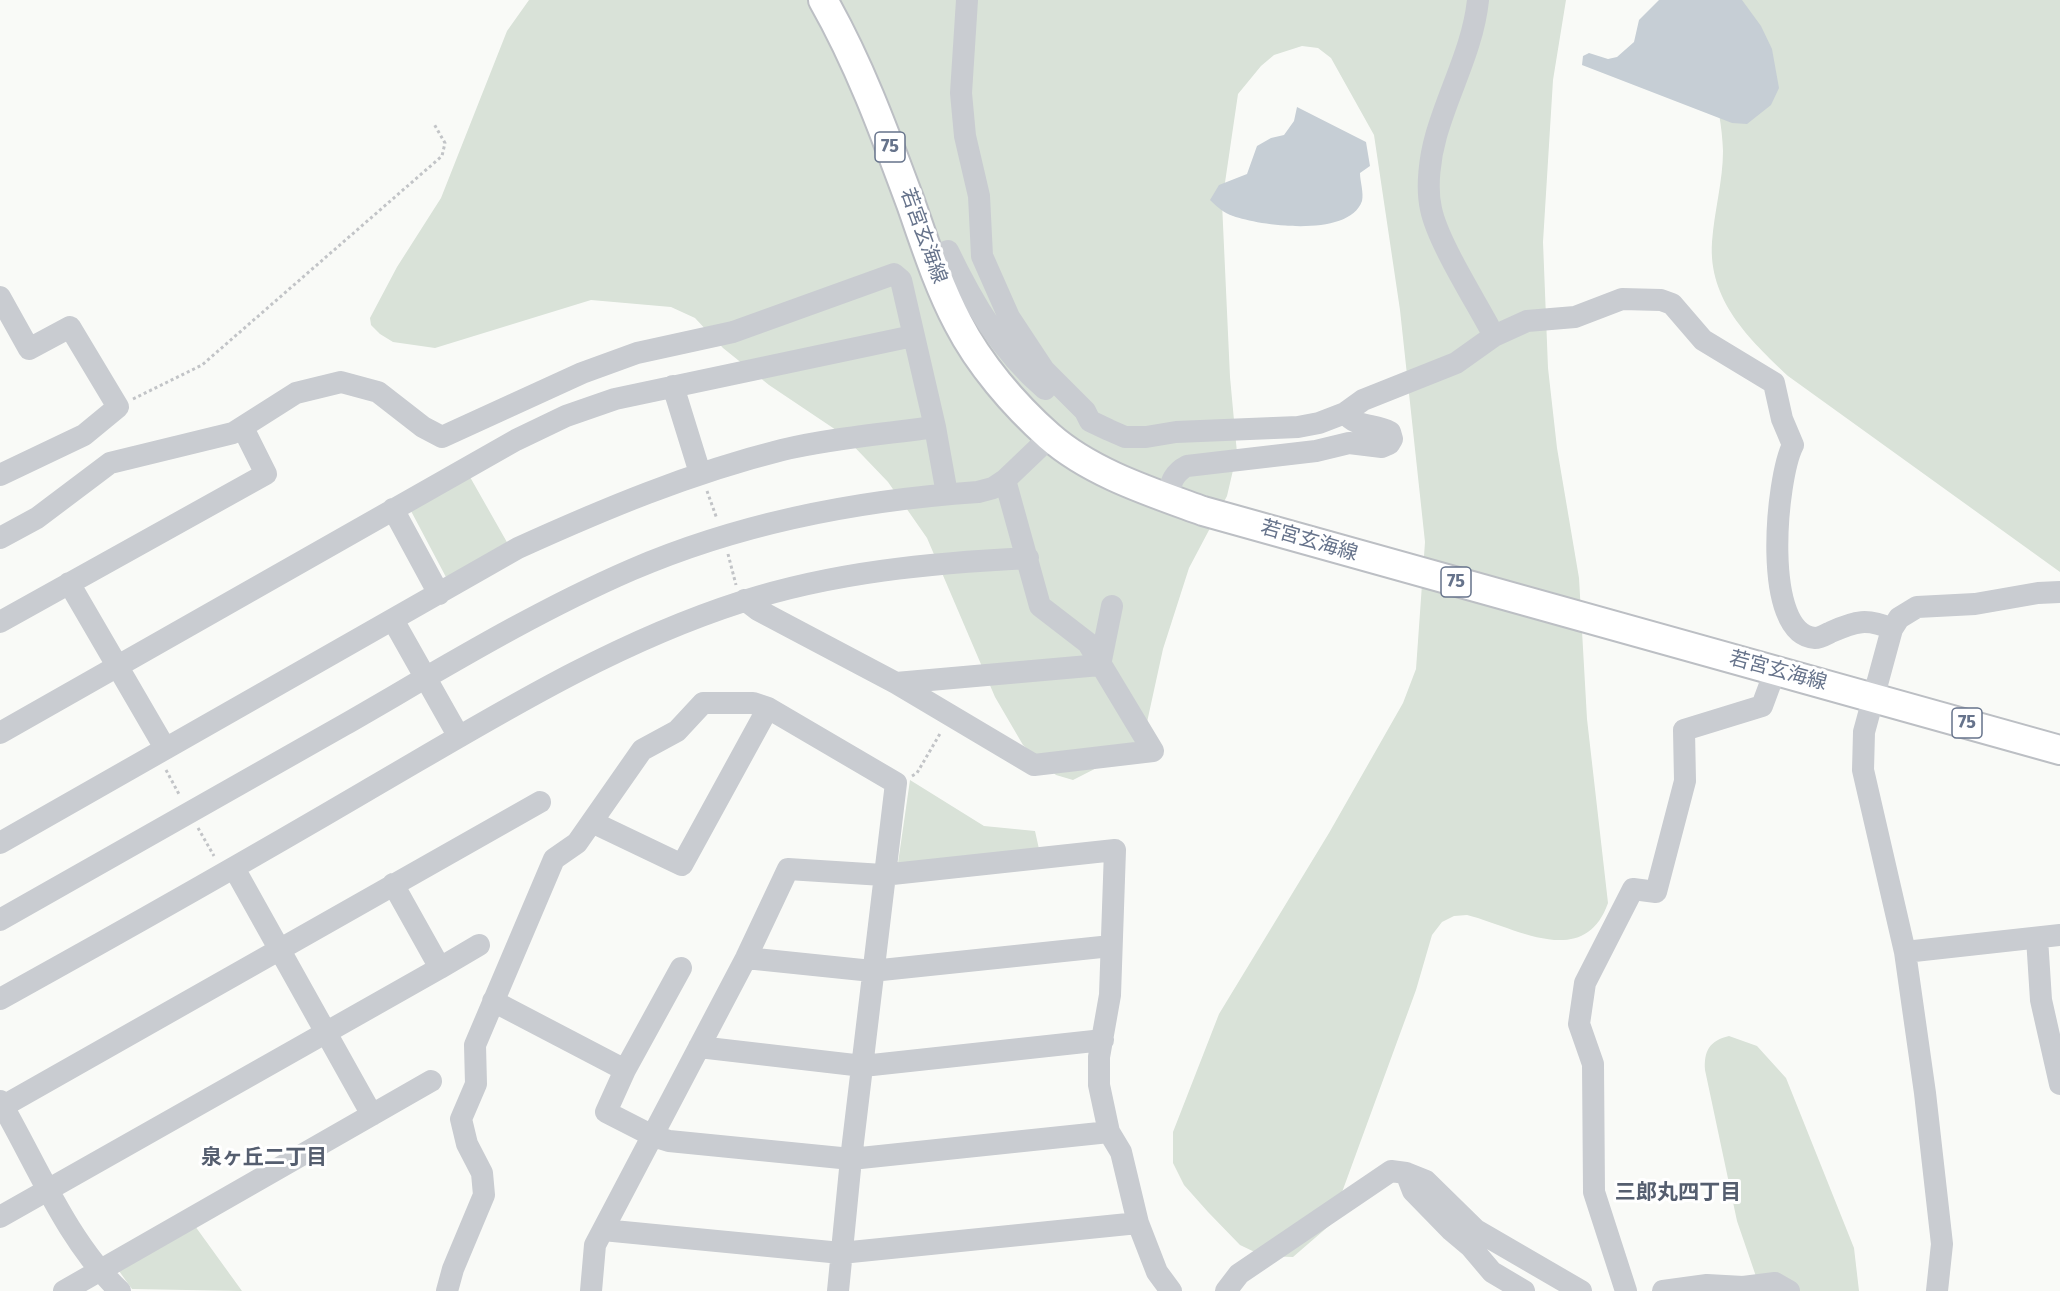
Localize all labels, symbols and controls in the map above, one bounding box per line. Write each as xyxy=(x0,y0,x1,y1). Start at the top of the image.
road number: 75 xyxy=(875,132,905,162)
street label: 若宮玄海線 xyxy=(895,185,951,287)
street label: 若宮玄海線 xyxy=(1258,516,1360,566)
road number: 75 xyxy=(1441,567,1471,597)
street label: 若宮玄海線 xyxy=(1727,646,1829,696)
road number: 75 xyxy=(1952,708,1982,738)
district label: 泉ヶ丘二丁目 xyxy=(201,1145,327,1171)
district label: 三郎丸四丁目 xyxy=(1615,1180,1741,1206)

